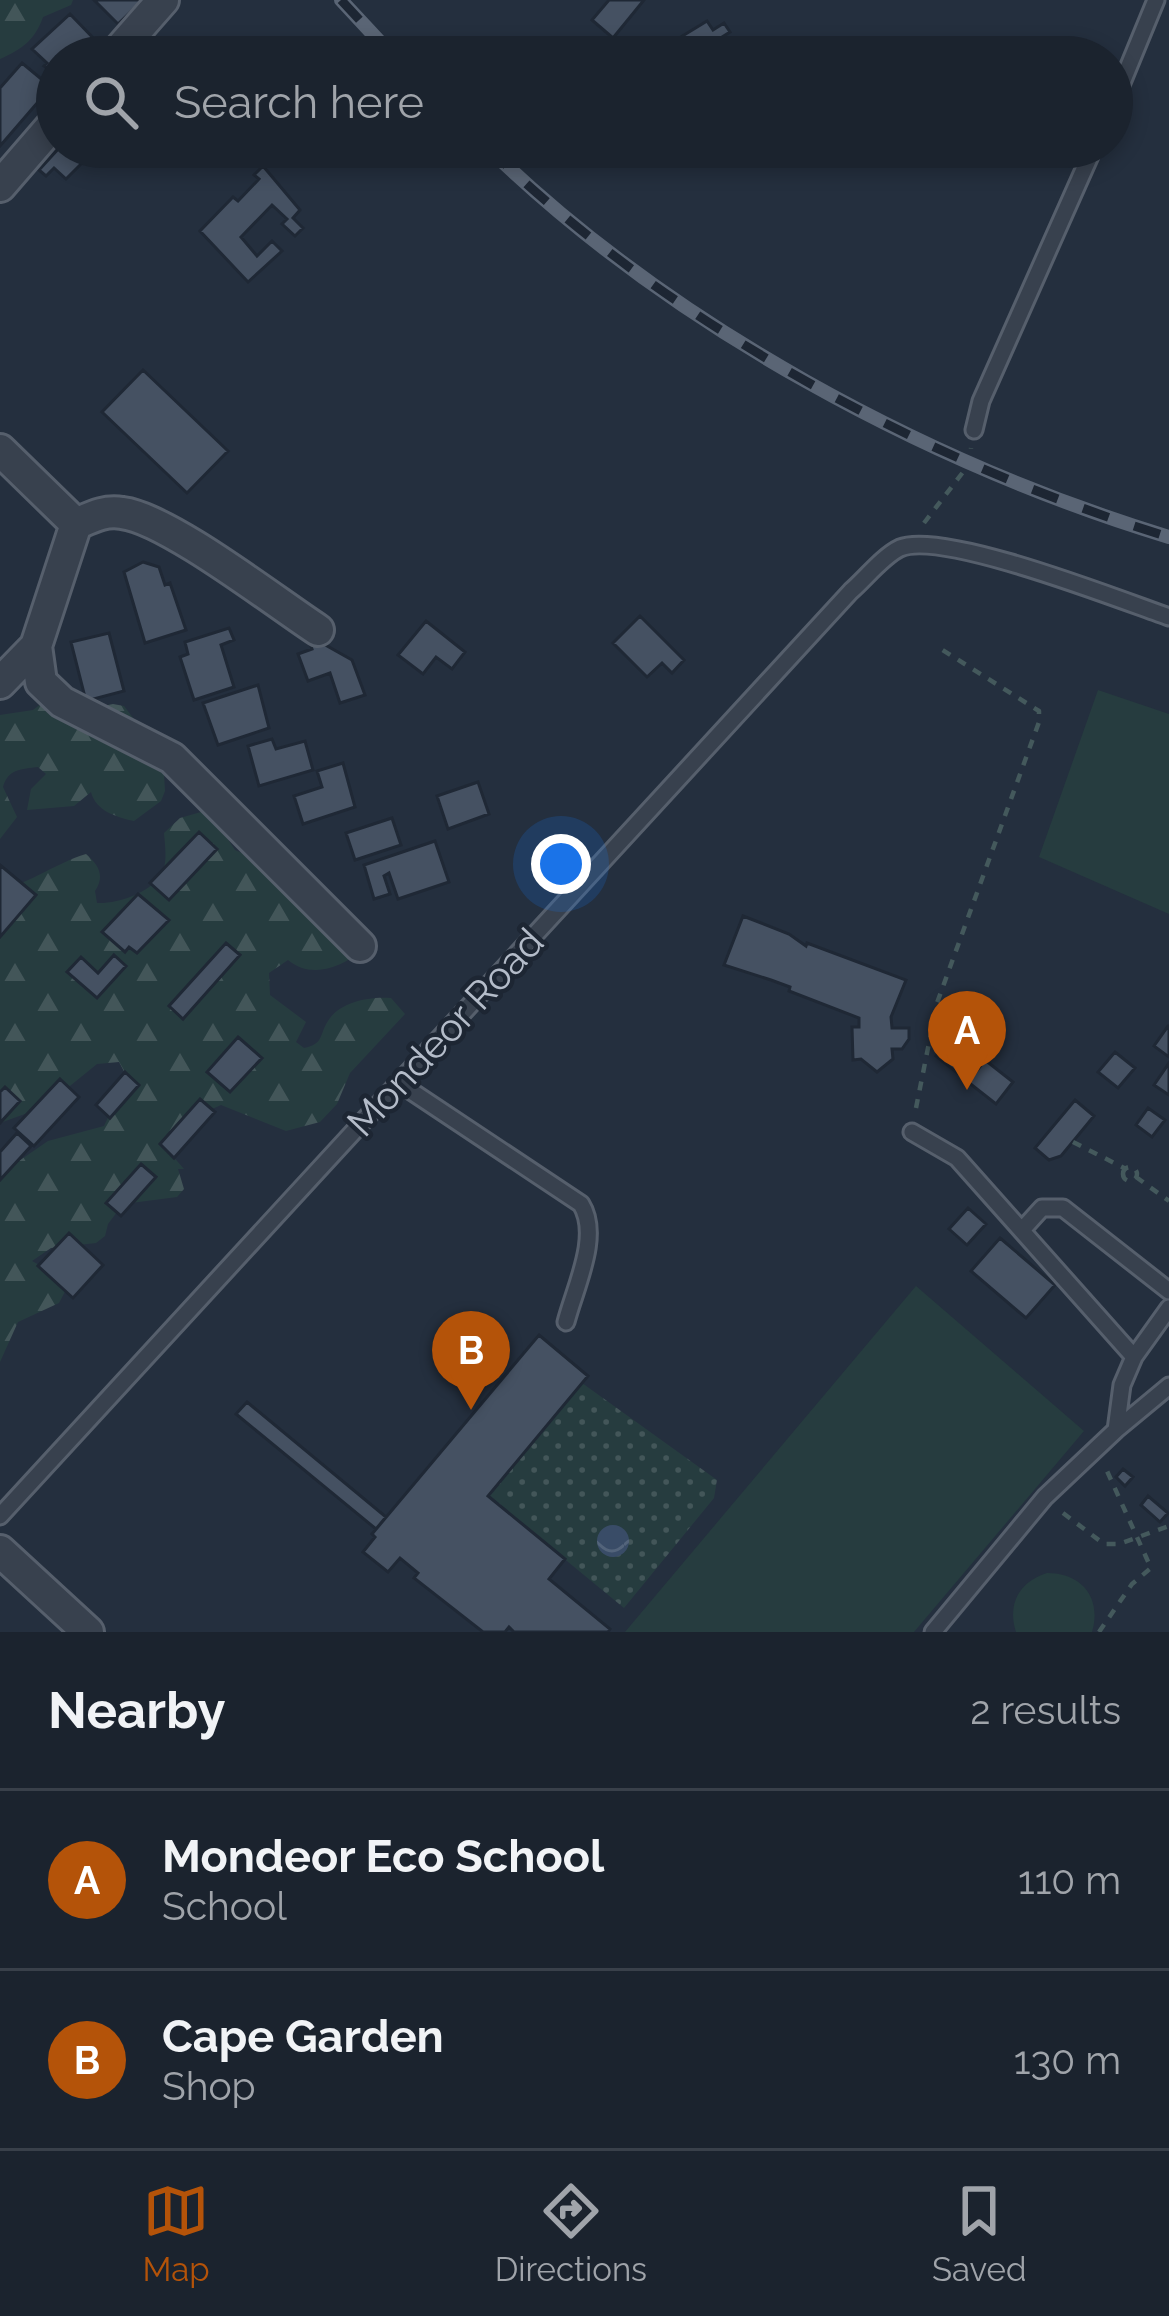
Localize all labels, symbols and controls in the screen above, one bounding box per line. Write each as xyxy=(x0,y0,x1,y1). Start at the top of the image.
search box xyxy=(36,36,1133,168)
icon: search xyxy=(78,69,144,135)
text: Search here xyxy=(174,76,424,129)
your location xyxy=(531,834,591,894)
street label: Mondeor Road xyxy=(337,919,553,1145)
pin: A xyxy=(928,991,1006,1090)
pin: B xyxy=(432,1311,510,1410)
text: Nearby xyxy=(48,1680,225,1740)
text: 2 results xyxy=(970,1687,1121,1733)
text: Mondeor Eco School xyxy=(162,1830,604,1883)
text: A xyxy=(74,1857,100,1903)
text: 110 m xyxy=(1018,1857,1121,1903)
text: School xyxy=(162,1883,287,1929)
text: Cape Garden xyxy=(162,2010,444,2063)
text: B xyxy=(74,2037,100,2083)
text: 130 m xyxy=(1014,2037,1121,2083)
text: Shop xyxy=(162,2063,256,2109)
tab: Map xyxy=(143,2178,210,2289)
tab: Directions xyxy=(495,2178,647,2289)
tab: Saved xyxy=(932,2178,1026,2289)

